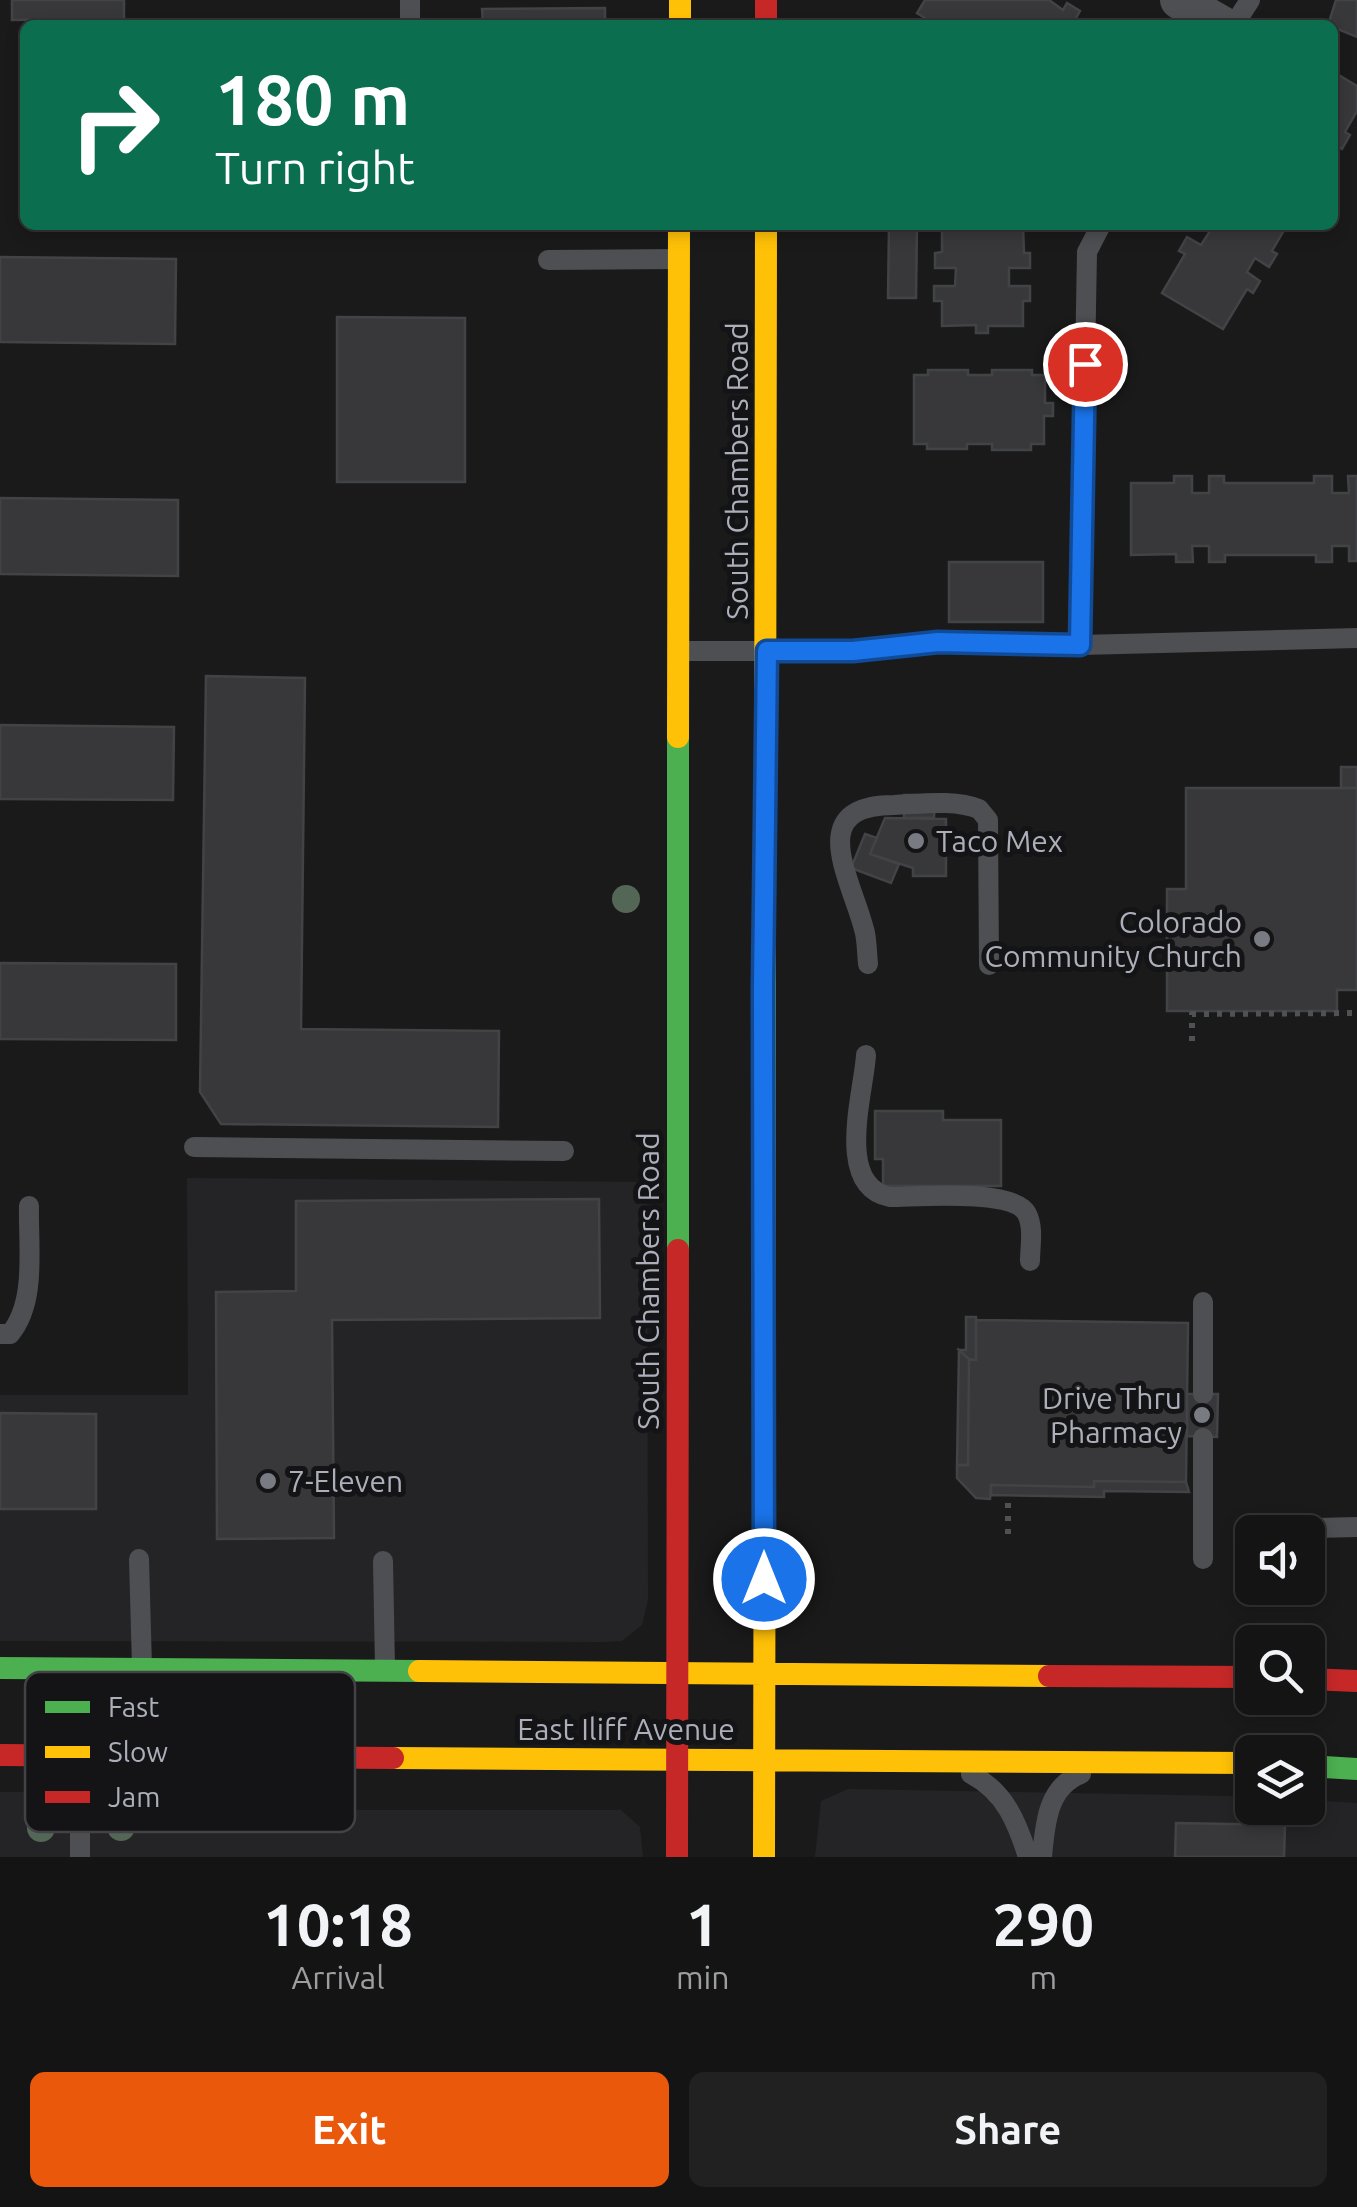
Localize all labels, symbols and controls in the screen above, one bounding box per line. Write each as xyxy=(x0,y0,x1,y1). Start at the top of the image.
icon: right xyxy=(50,60,180,190)
text: 180 m xyxy=(215,60,410,138)
text: Turn right xyxy=(215,142,415,193)
street label: South Chambers Road xyxy=(720,322,754,620)
pin xyxy=(1043,322,1128,407)
icon: arrive xyxy=(1058,337,1113,392)
place label: Taco Mex xyxy=(936,824,1063,858)
marker: Taco Mex xyxy=(905,830,927,852)
place label: Colorado Community Church xyxy=(985,905,1242,973)
marker: Colorado Community Church xyxy=(1251,928,1273,950)
street label: South Chambers Road xyxy=(631,1132,665,1430)
place label: Drive Thru Pharmacy xyxy=(1042,1381,1182,1449)
marker: Drive Thru Pharmacy xyxy=(1191,1404,1213,1426)
place label: 7-Eleven xyxy=(288,1464,403,1498)
marker: 7-Eleven xyxy=(257,1470,279,1492)
map controls xyxy=(1235,1515,1325,1825)
button: sound xyxy=(1235,1515,1325,1605)
position arrow xyxy=(712,1527,816,1631)
button: search xyxy=(1235,1625,1325,1715)
legend xyxy=(25,1672,355,1832)
text: Fast xyxy=(108,1691,159,1722)
street label: East Iliff Avenue xyxy=(517,1712,735,1746)
button: layers xyxy=(1235,1735,1325,1825)
text: Slow xyxy=(108,1736,168,1767)
text: Jam xyxy=(108,1781,160,1812)
text: 10:18 xyxy=(263,1890,413,1957)
text: 1 xyxy=(686,1890,720,1957)
text: 290 xyxy=(993,1890,1094,1957)
text: Arrival xyxy=(291,1959,385,1995)
text: min xyxy=(676,1959,730,1995)
text: m xyxy=(1029,1959,1057,1995)
button: Exit xyxy=(30,2072,669,2187)
button: Share xyxy=(689,2072,1327,2187)

